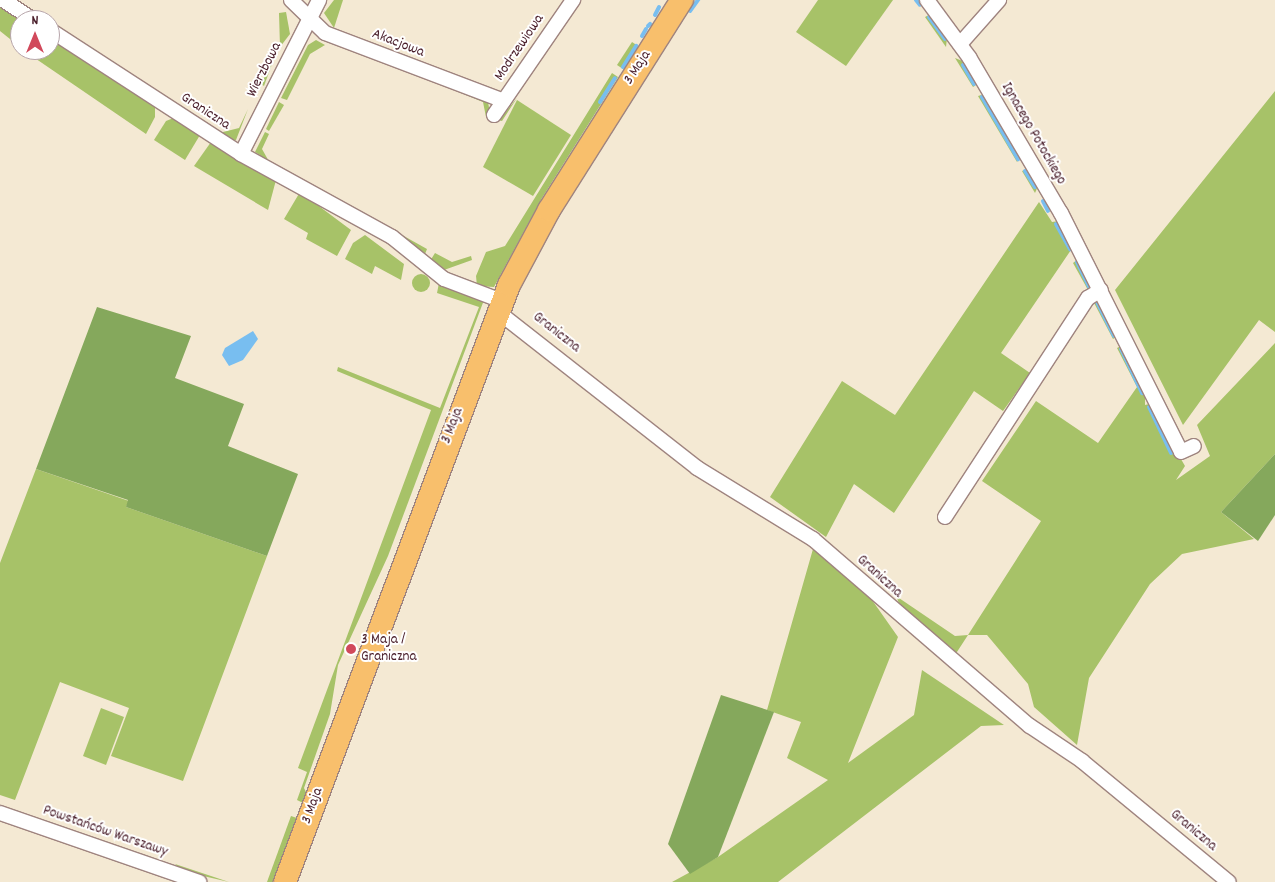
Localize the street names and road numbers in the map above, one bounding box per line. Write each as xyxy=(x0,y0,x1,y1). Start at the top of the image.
street label: Modrzewiowa xyxy=(491,11,549,85)
street label: Akacjowa xyxy=(369,26,427,62)
street label: Wierzbowa xyxy=(244,40,286,100)
street label: 3 Maja xyxy=(620,48,656,88)
street label: Ignacego Potockiego xyxy=(996,80,1070,188)
street label: Graniczna xyxy=(177,89,233,135)
street label: Graniczna xyxy=(529,309,583,357)
street label: 3 Maja xyxy=(438,406,468,446)
street label: Graniczna xyxy=(852,552,906,602)
street label: 3 Maja xyxy=(298,786,328,826)
street label: Powstańców Warszawy xyxy=(40,802,170,862)
street label: Graniczna xyxy=(1166,806,1220,856)

